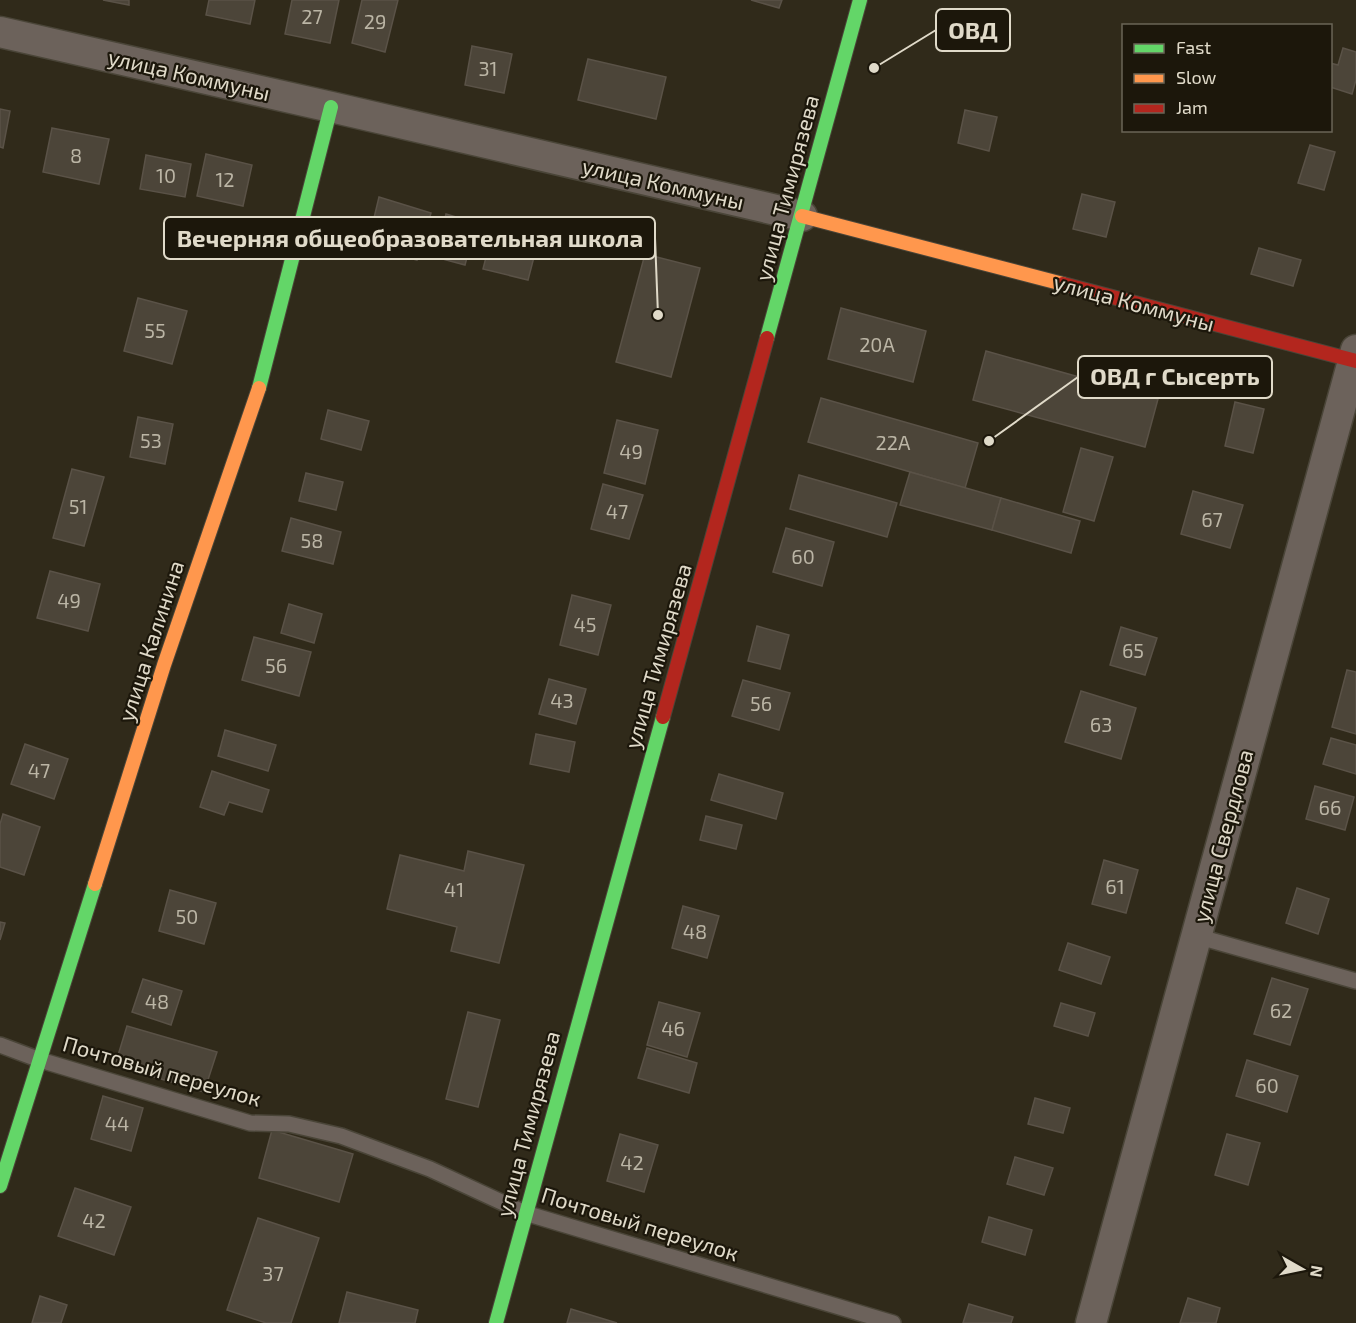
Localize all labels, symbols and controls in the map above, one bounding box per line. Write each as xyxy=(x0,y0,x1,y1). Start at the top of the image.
house number: 27 xyxy=(301,4,323,28)
house number: 29 xyxy=(364,9,386,33)
callout: ОВД xyxy=(936,9,1010,51)
text: ОВД xyxy=(948,15,998,44)
legend xyxy=(1122,24,1332,132)
text: Fast xyxy=(1176,36,1211,58)
street label: улица Коммуны xyxy=(106,43,273,106)
house number: 31 xyxy=(478,56,498,80)
text: Slow xyxy=(1176,66,1217,88)
street label: улица Тимирязева xyxy=(749,92,824,284)
text: Jam xyxy=(1176,96,1208,118)
house number: 8 xyxy=(70,143,82,167)
street label: улица Коммуны xyxy=(580,152,747,215)
house number: 10 xyxy=(156,163,176,187)
house number: 12 xyxy=(215,167,235,191)
callout: Вечерняя общеобразовательная школа xyxy=(164,217,655,259)
text: Вечерняя общеобразовательная школа xyxy=(177,223,643,252)
street label: улица Коммуны xyxy=(1051,268,1217,337)
house number: 55 xyxy=(144,318,166,342)
house number: 20А xyxy=(859,332,895,356)
callout: ОВД г Сысерть xyxy=(1078,356,1272,398)
text: ОВД г Сысерть xyxy=(1090,361,1260,390)
house number: 53 xyxy=(140,428,162,452)
house number: 22А xyxy=(876,430,911,454)
house number: 49 xyxy=(619,439,643,463)
house number: 51 xyxy=(69,494,87,518)
house number: 47 xyxy=(606,499,628,523)
house number: 67 xyxy=(1201,507,1223,531)
house number: 58 xyxy=(301,528,323,552)
house number: 60 xyxy=(791,544,815,568)
street label: улица Калинина xyxy=(112,557,189,725)
street label: улица Тимирязева xyxy=(618,560,697,752)
house number: 49 xyxy=(57,588,81,612)
house number: 45 xyxy=(573,612,597,636)
house number: 65 xyxy=(1122,638,1144,662)
house number: 56 xyxy=(265,653,287,677)
house number: 43 xyxy=(550,688,574,712)
house number: 56 xyxy=(750,691,772,715)
house number: 63 xyxy=(1090,712,1112,736)
street label: улица Свердлова xyxy=(1186,746,1259,925)
house number: 47 xyxy=(28,758,50,782)
house number: 66 xyxy=(1319,795,1341,819)
house number: 61 xyxy=(1105,874,1125,898)
house number: 41 xyxy=(444,877,464,901)
house number: 50 xyxy=(176,904,198,928)
house number: 48 xyxy=(683,919,707,943)
house number: 48 xyxy=(145,989,169,1013)
house number: 62 xyxy=(1270,998,1292,1022)
house number: 46 xyxy=(661,1016,685,1040)
street label: улица Тимирязева xyxy=(490,1028,565,1220)
street label: Почтовый переулок xyxy=(60,1029,265,1112)
house number: 60 xyxy=(1255,1073,1279,1097)
house number: 44 xyxy=(105,1111,129,1135)
house number: 42 xyxy=(620,1150,644,1174)
street label: Почтовый переулок xyxy=(538,1181,742,1266)
house number: 42 xyxy=(82,1208,106,1232)
north arrow xyxy=(1272,1239,1332,1299)
house number: 37 xyxy=(262,1261,284,1285)
text: N xyxy=(1307,1264,1328,1279)

